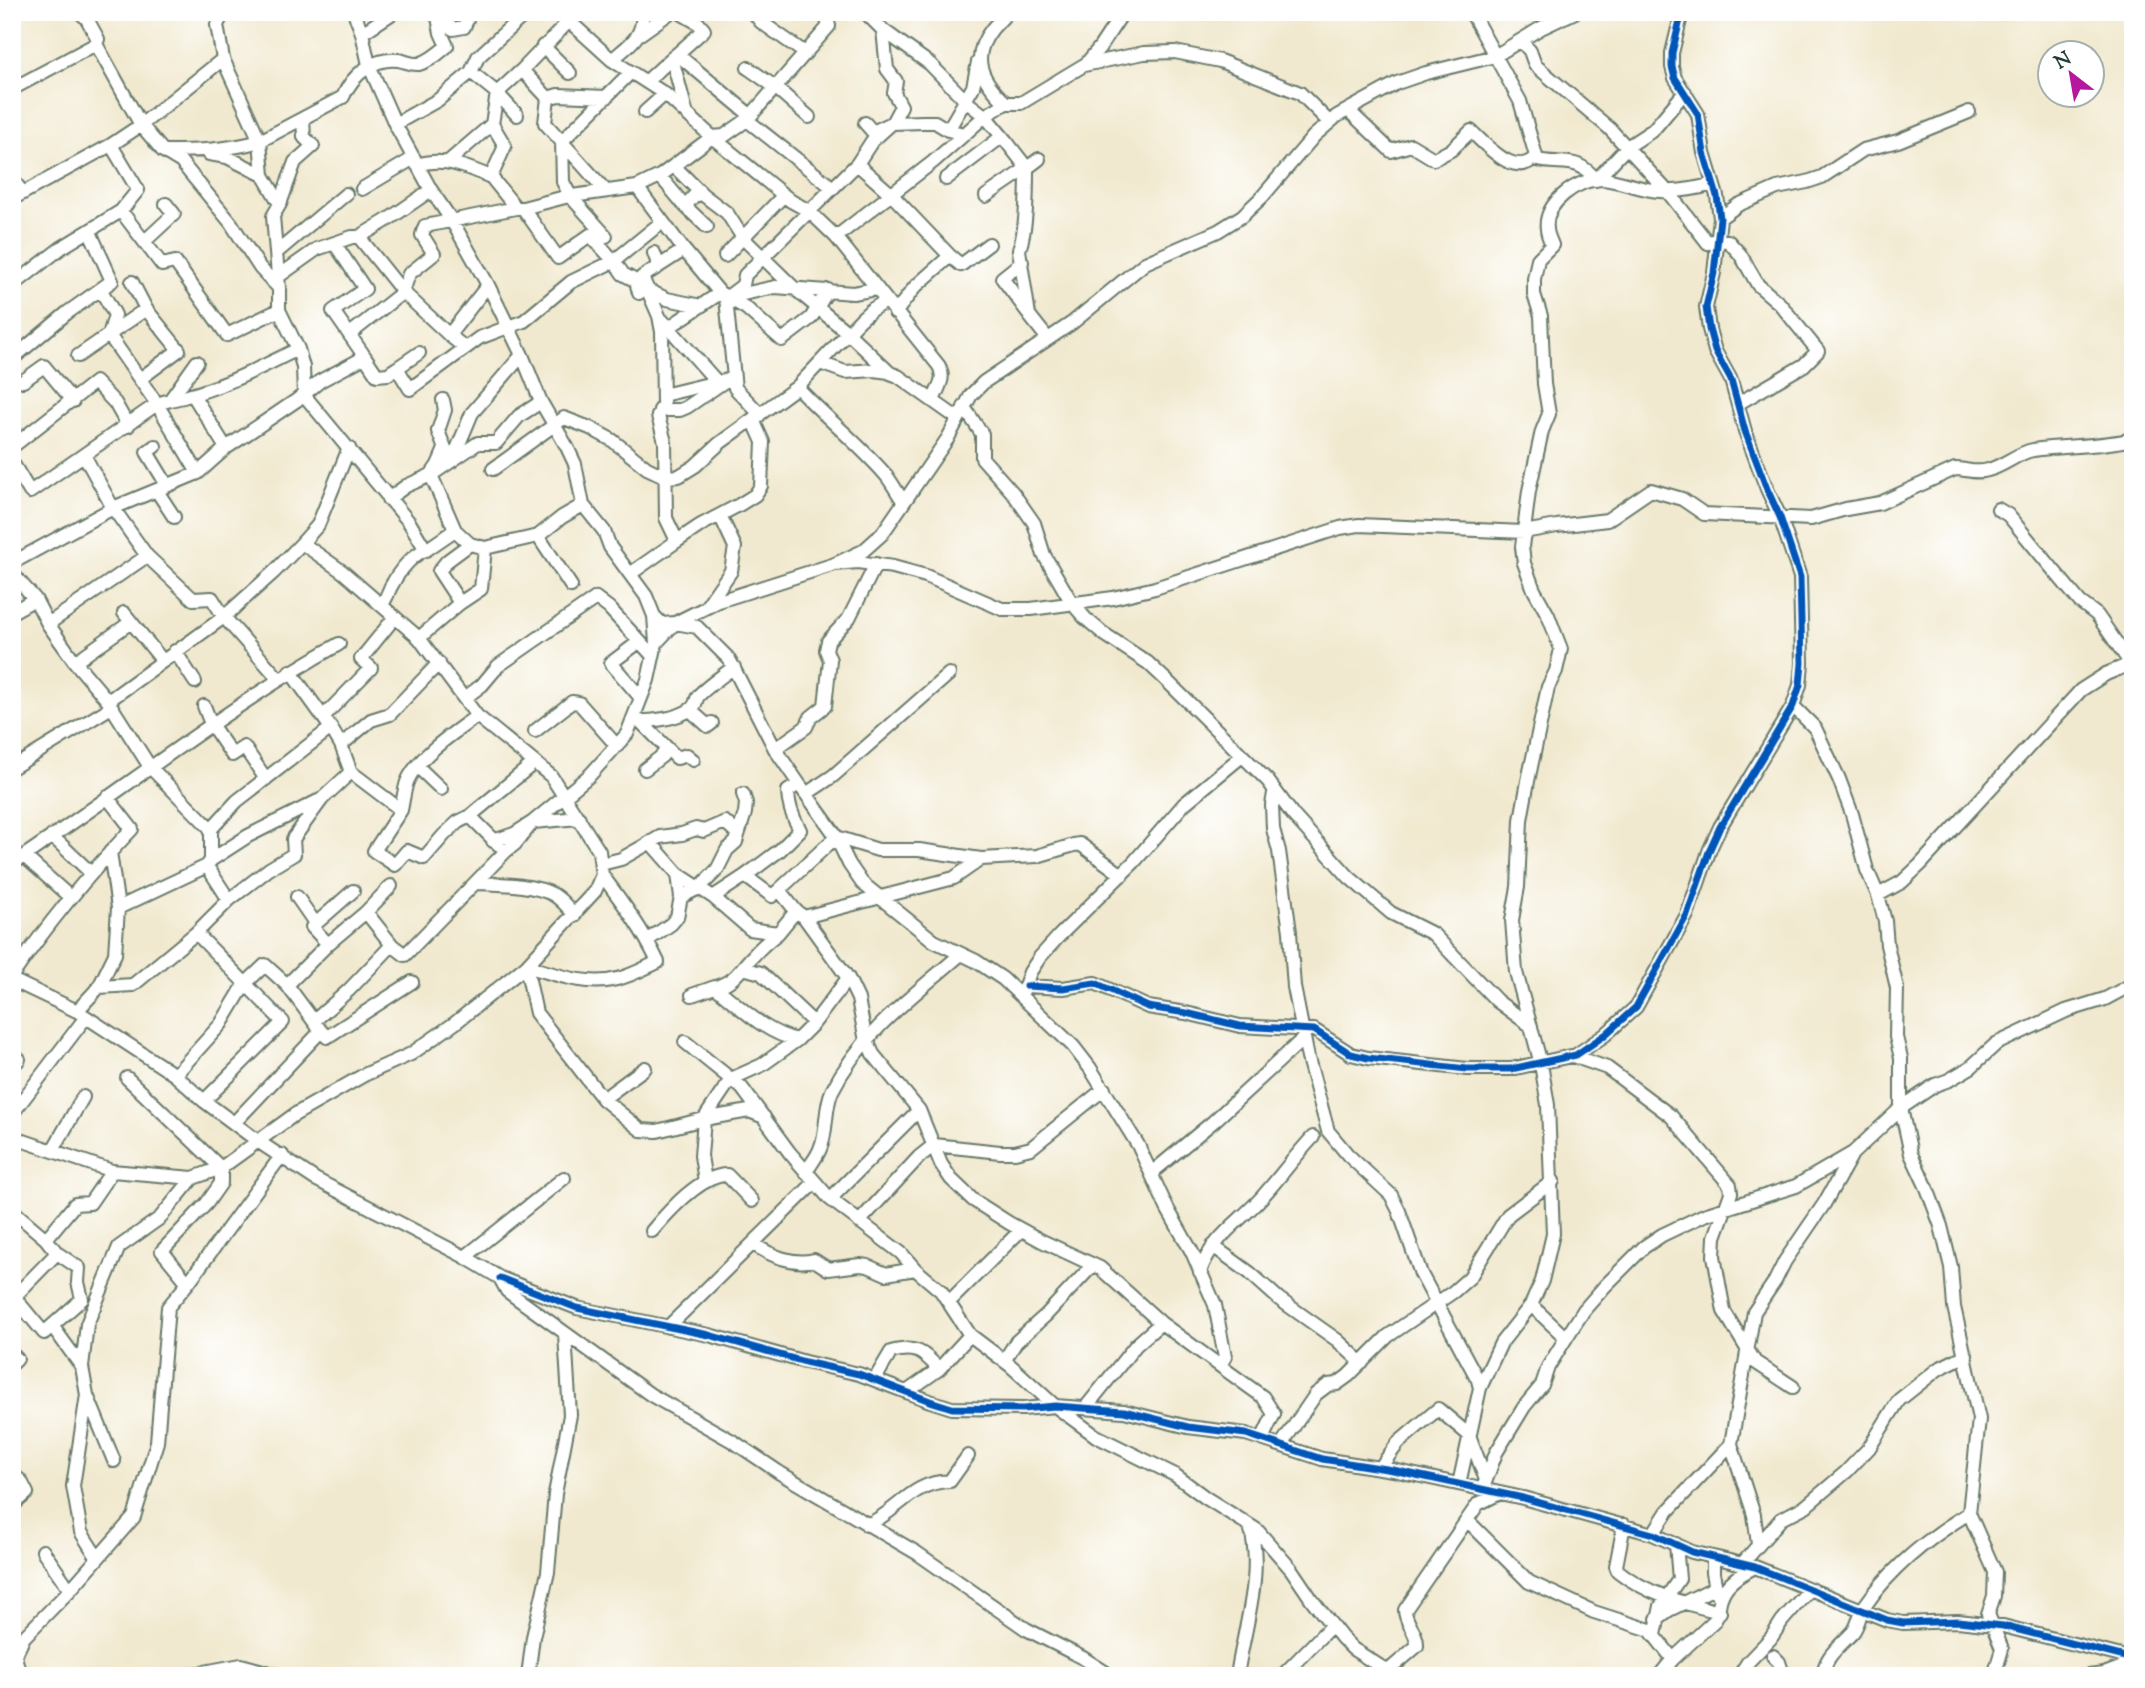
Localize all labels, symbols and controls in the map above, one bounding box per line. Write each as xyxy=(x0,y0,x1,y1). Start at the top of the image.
north arrow xyxy=(2036,38,2106,108)
text: N xyxy=(2050,46,2077,77)

